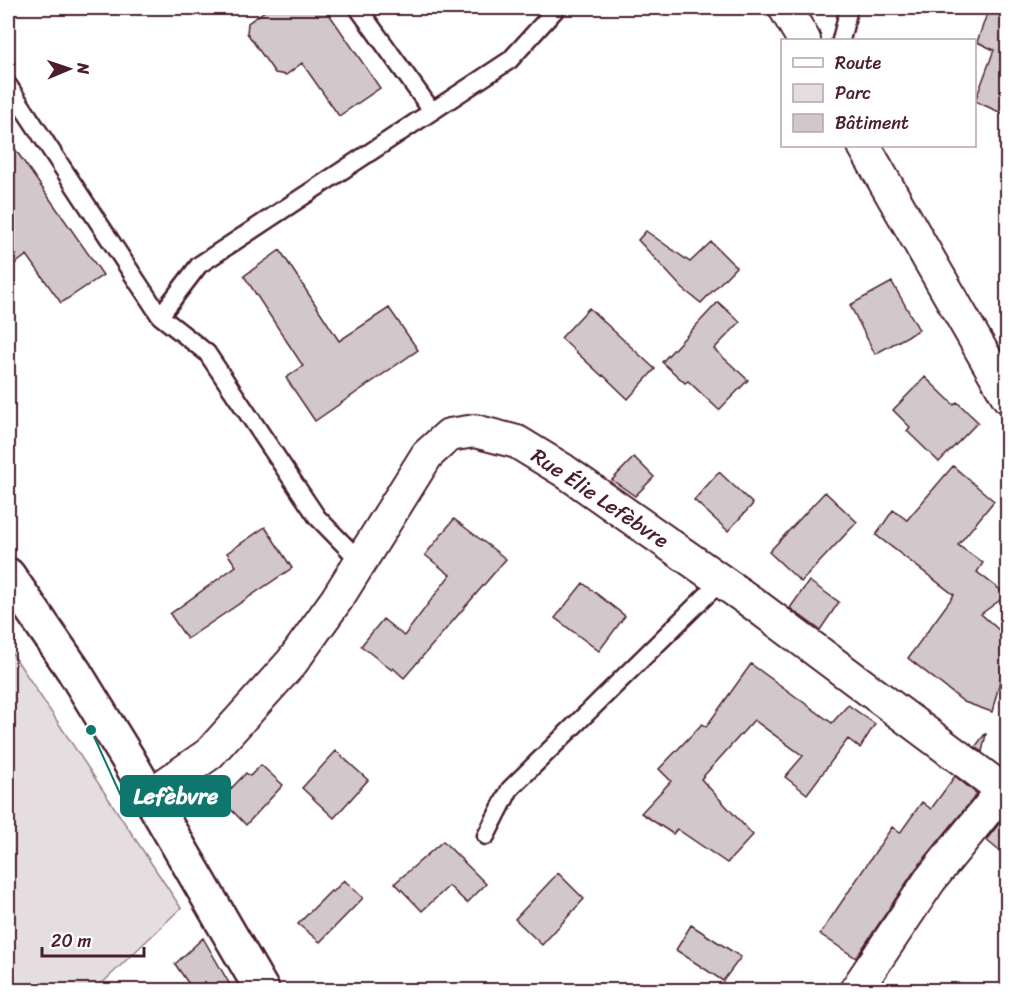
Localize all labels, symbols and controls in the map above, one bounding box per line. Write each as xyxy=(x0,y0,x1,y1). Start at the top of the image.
north arrow xyxy=(39,39,99,99)
legend xyxy=(781,39,976,147)
text: Route xyxy=(835,47,882,79)
text: N xyxy=(69,61,98,75)
text: Parc xyxy=(835,77,871,109)
text: Bâtiment xyxy=(835,107,909,139)
street label: Rue Élie Lefèbvre xyxy=(523,437,677,559)
callout: Lefèbvre xyxy=(121,776,230,816)
text: Lefèbvre xyxy=(134,777,219,816)
scale bar xyxy=(42,920,144,958)
text: 20 m xyxy=(51,925,91,957)

